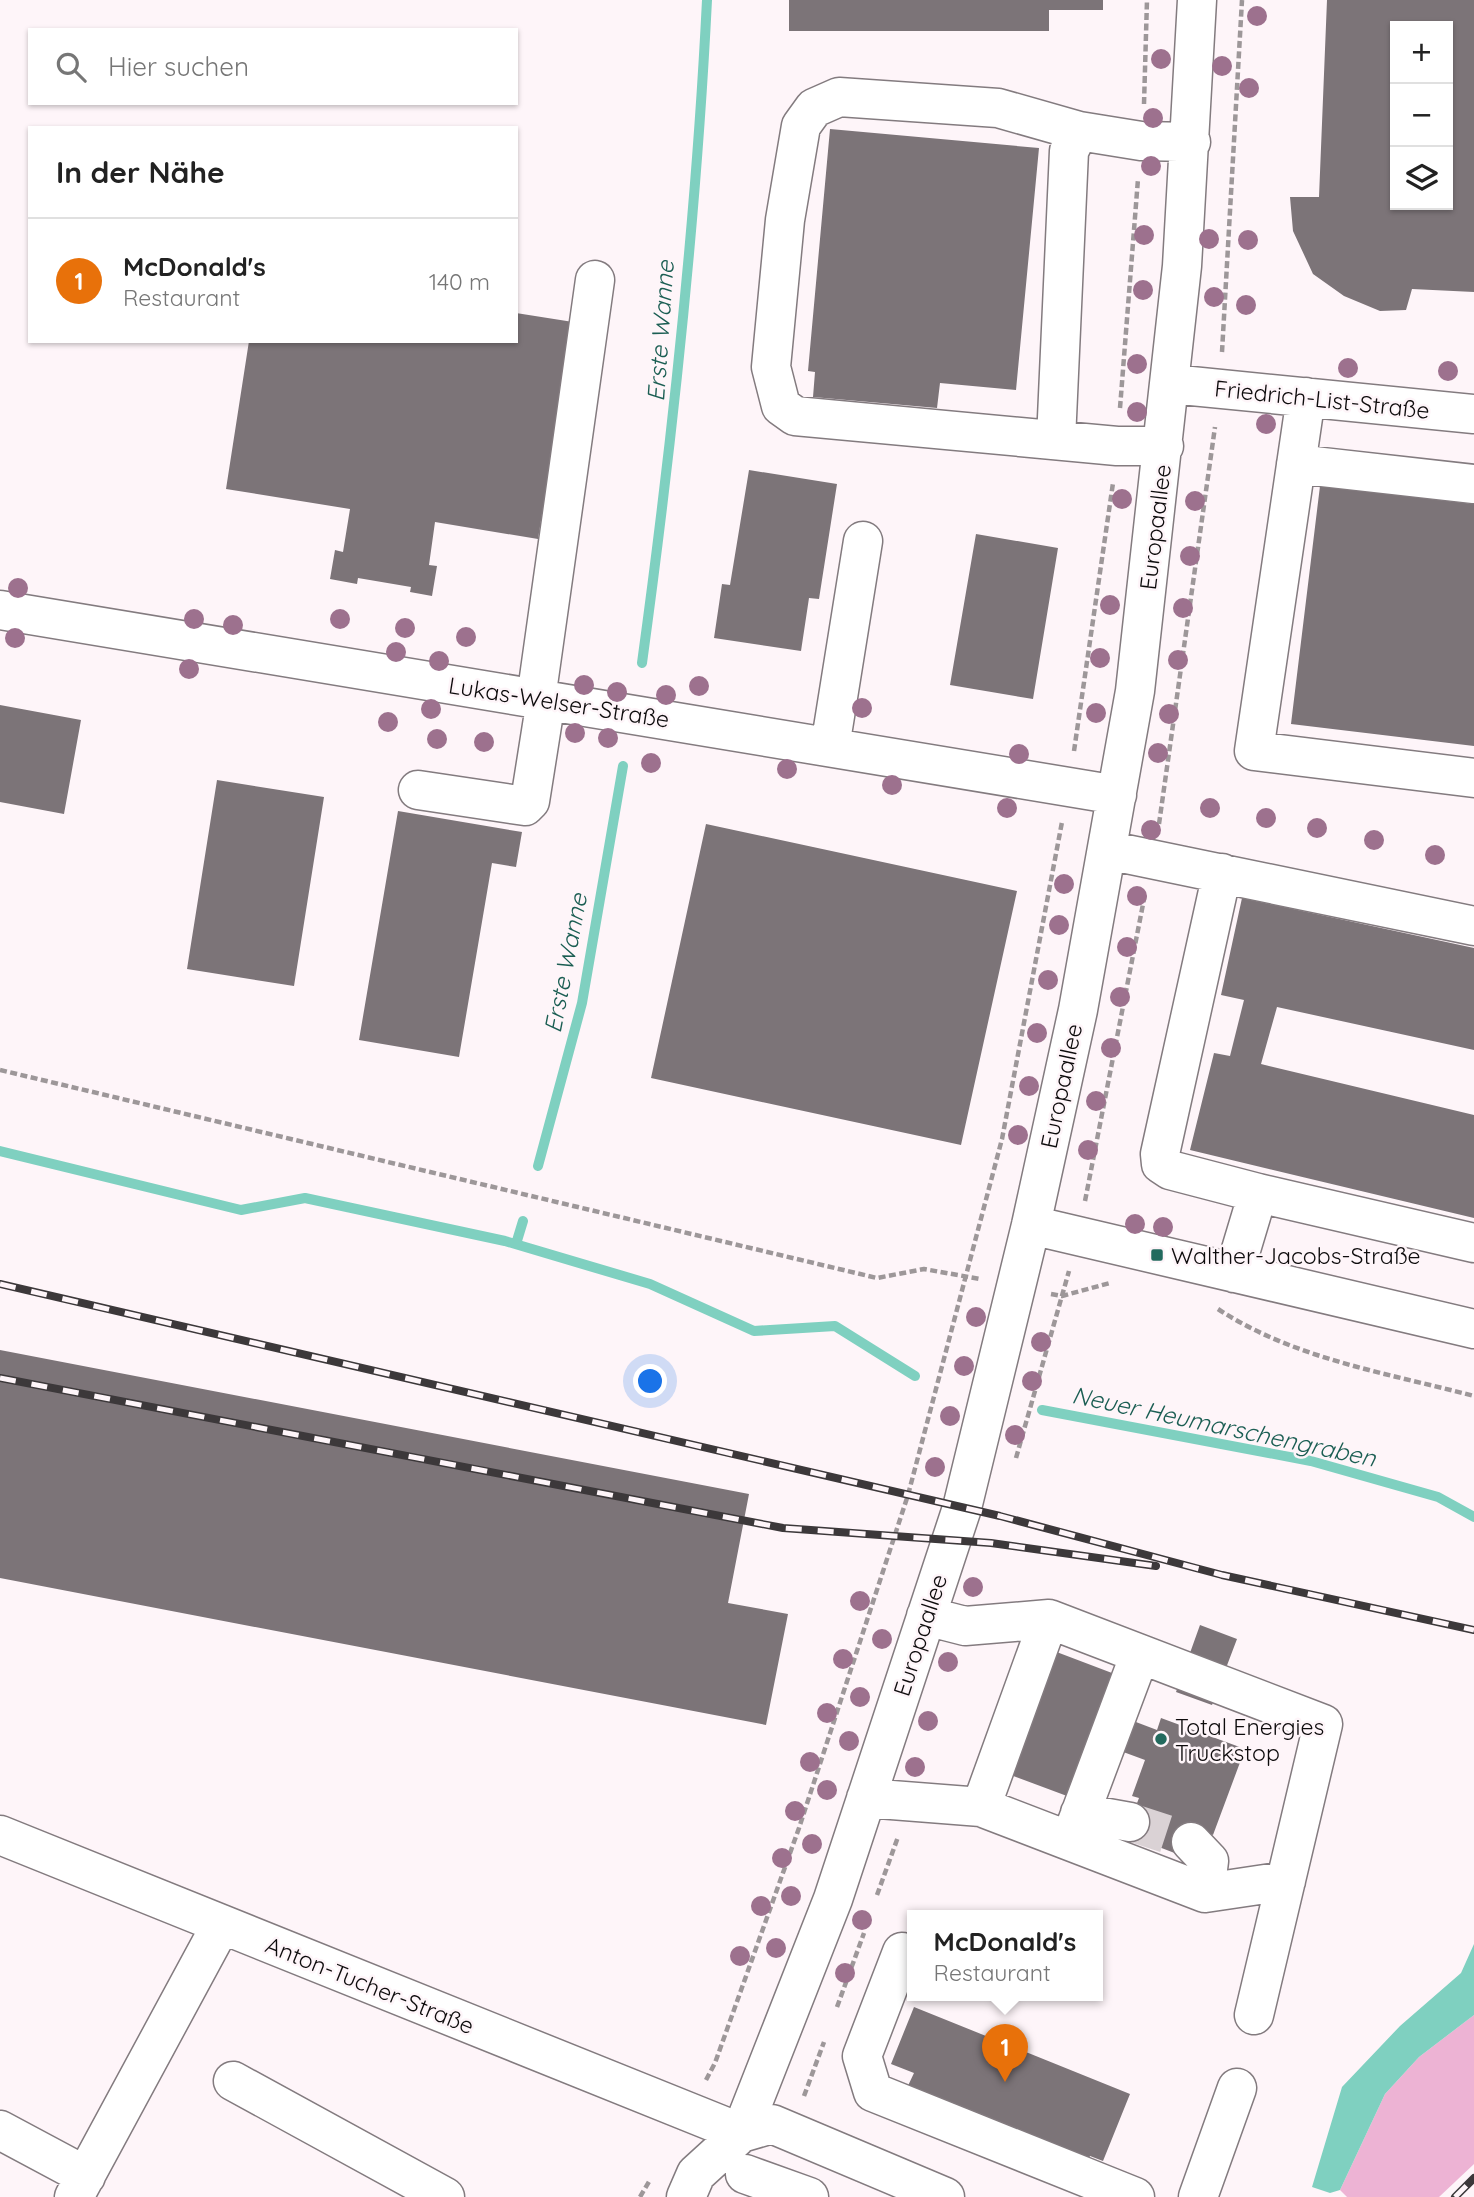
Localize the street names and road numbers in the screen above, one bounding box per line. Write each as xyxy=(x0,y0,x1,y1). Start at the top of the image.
street label: Friedrich-List-Straße xyxy=(1213,373,1431,425)
street label: Europaallee xyxy=(1133,462,1177,592)
street label: Lukas-Welser-Straße xyxy=(447,670,671,734)
street label: Europaallee xyxy=(1034,1021,1088,1151)
street label: Europaallee xyxy=(887,1570,953,1700)
street label: Anton-Tucher-Straße xyxy=(262,1930,478,2040)

